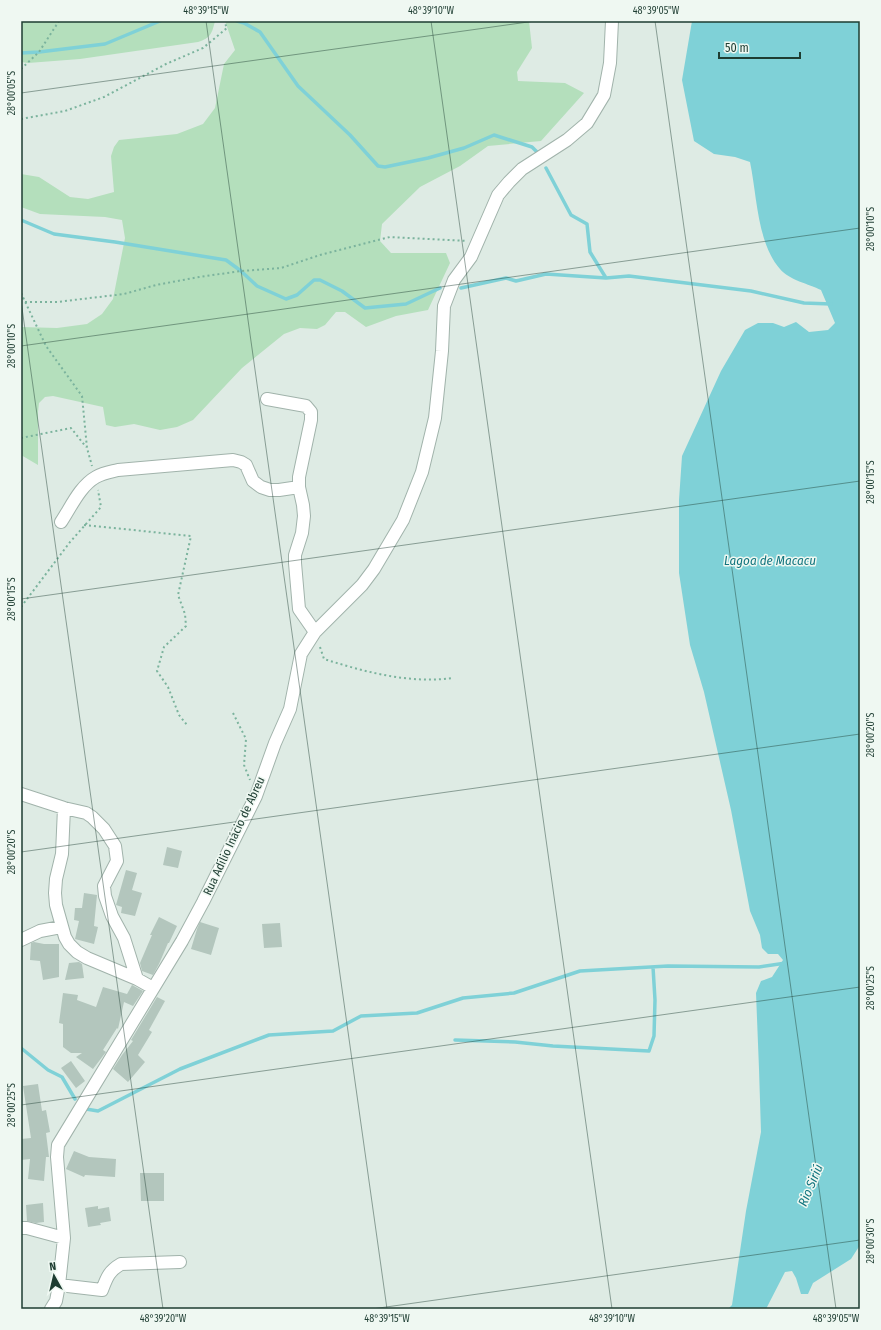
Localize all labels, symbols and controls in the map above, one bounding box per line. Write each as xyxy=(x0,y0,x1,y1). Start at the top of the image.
text: 48°39'15"W xyxy=(183,5,229,17)
text: 48°39'10"W xyxy=(408,5,455,17)
text: 48°39'05"W xyxy=(633,5,680,17)
scale bar xyxy=(719,34,800,60)
text: 50 m xyxy=(725,41,749,55)
text: 28°00'05"S xyxy=(6,71,18,115)
text: 28°00'10"S xyxy=(865,207,877,251)
text: 28°00'10"S xyxy=(6,324,18,368)
text: 28°00'15"S xyxy=(865,460,877,504)
water label: Lagoa de Macacu xyxy=(724,553,816,568)
text: 28°00'15"S xyxy=(6,577,18,621)
text: 28°00'20"S xyxy=(865,713,877,757)
street label: Rua Adílio Inácio de Abreu xyxy=(200,774,268,898)
text: 28°00'20"S xyxy=(6,830,18,874)
text: 28°00'25"S xyxy=(865,966,877,1010)
text: 28°00'25"S xyxy=(6,1083,18,1127)
water label: Rio Siriú xyxy=(795,1162,826,1208)
text: 28°00'30"S xyxy=(865,1219,877,1263)
north arrow xyxy=(34,1256,74,1296)
text: N xyxy=(49,1260,57,1273)
text: 48°39'20"W xyxy=(140,1313,187,1325)
text: 48°39'15"W xyxy=(364,1313,410,1325)
text: 48°39'10"W xyxy=(589,1313,636,1325)
text: 48°39'05"W xyxy=(813,1313,860,1325)

